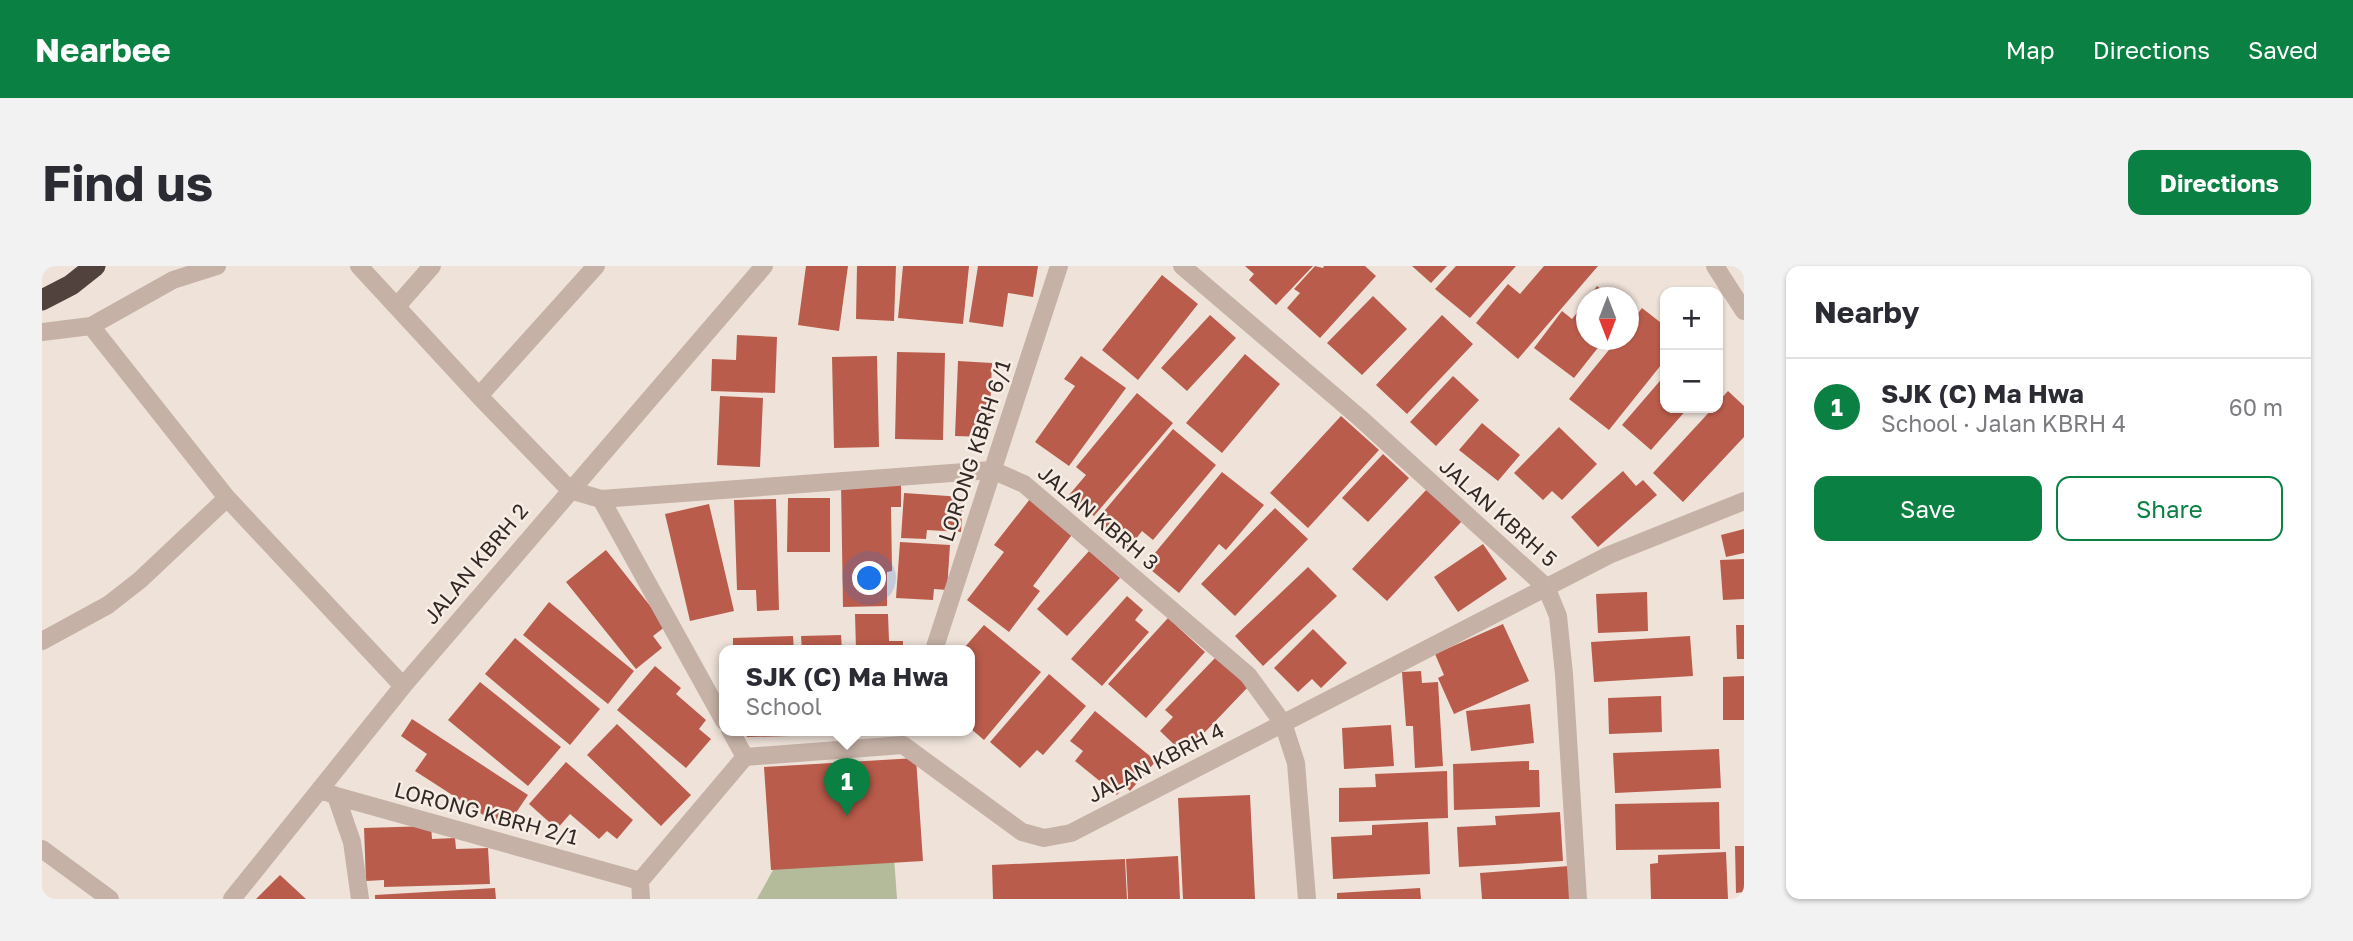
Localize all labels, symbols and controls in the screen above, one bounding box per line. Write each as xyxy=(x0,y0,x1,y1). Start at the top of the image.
text: Nearbee xyxy=(35,30,171,69)
text: Map xyxy=(2006,35,2055,64)
text: Directions xyxy=(2093,35,2210,64)
text: Saved xyxy=(2248,35,2318,64)
button: Directions xyxy=(2128,150,2311,215)
text: Find us xyxy=(42,153,213,212)
north arrow xyxy=(1576,287,1639,350)
map controls xyxy=(1660,287,1723,413)
button: + xyxy=(1660,287,1723,350)
text: Nearby xyxy=(1814,294,1919,330)
button: − xyxy=(1660,350,1723,413)
street label: LORONG KBRH 6/1 xyxy=(932,357,1016,545)
text: SJK (C) Ma Hwa xyxy=(1881,378,2084,409)
text: 1 xyxy=(1831,393,1843,421)
text: 60 m xyxy=(2229,393,2283,421)
text: School · Jalan KBRH 4 xyxy=(1881,409,2126,437)
street label: JALAN KBRH 5 xyxy=(1435,453,1563,572)
street label: JALAN KBRH 3 xyxy=(1033,459,1164,575)
button: Save xyxy=(1814,476,2042,541)
button: Share xyxy=(2056,476,2283,541)
street label: JALAN KBRH 2 xyxy=(417,498,533,629)
your location xyxy=(852,561,886,595)
popup xyxy=(719,645,975,736)
text: SJK (C) Ma Hwa xyxy=(746,661,948,692)
text: School xyxy=(746,692,822,720)
street label: JALAN KBRH 4 xyxy=(1083,717,1228,808)
pin: 1 xyxy=(824,758,870,816)
street label: LORONG KBRH 2/1 xyxy=(392,776,581,850)

